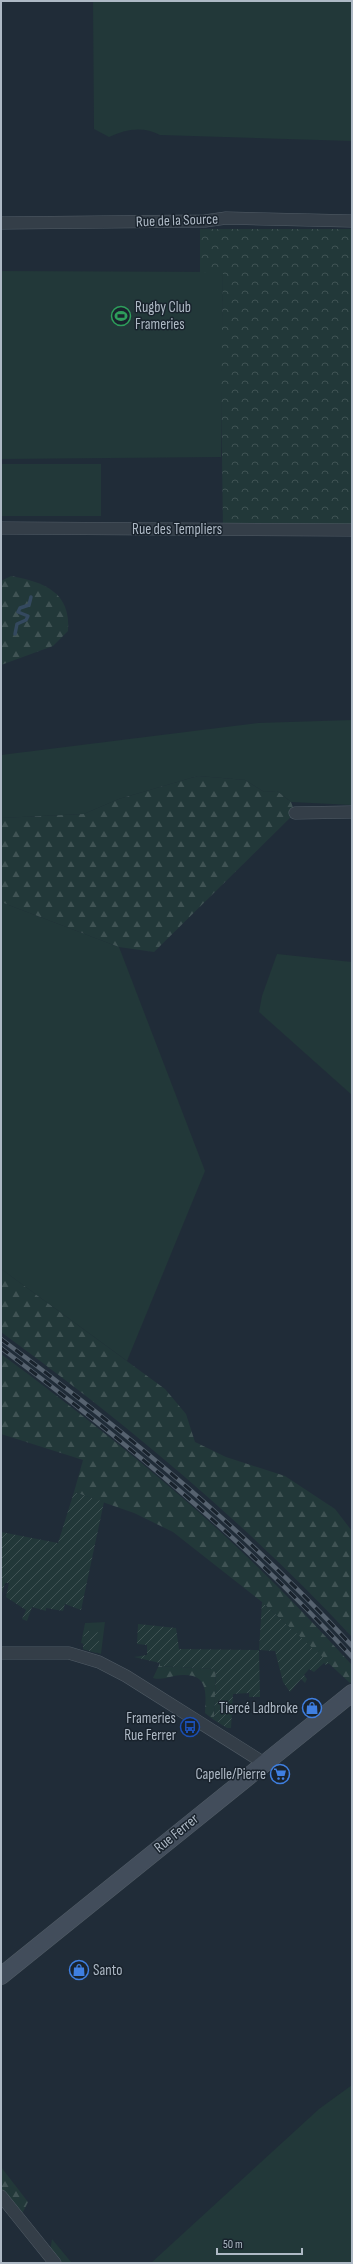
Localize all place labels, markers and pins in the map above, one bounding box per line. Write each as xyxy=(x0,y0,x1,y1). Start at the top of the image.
place label: Rugby Club Frameries xyxy=(135,298,191,334)
sports icon: Rugby Club Frameries xyxy=(110,305,132,327)
shop icon: Tiercé Ladbroke xyxy=(301,1697,323,1719)
place label: Tiercé Ladbroke xyxy=(219,1699,298,1718)
place label: Frameries Rue Ferrer xyxy=(124,1709,177,1745)
bus stop icon: Frameries Rue Ferrer xyxy=(179,1716,201,1738)
supermarket icon: Capelle/Pierre xyxy=(269,1763,291,1785)
place label: Capelle/Pierre xyxy=(195,1765,266,1784)
shop icon: Santo xyxy=(68,1959,90,1981)
place label: Santo xyxy=(93,1961,122,1980)

